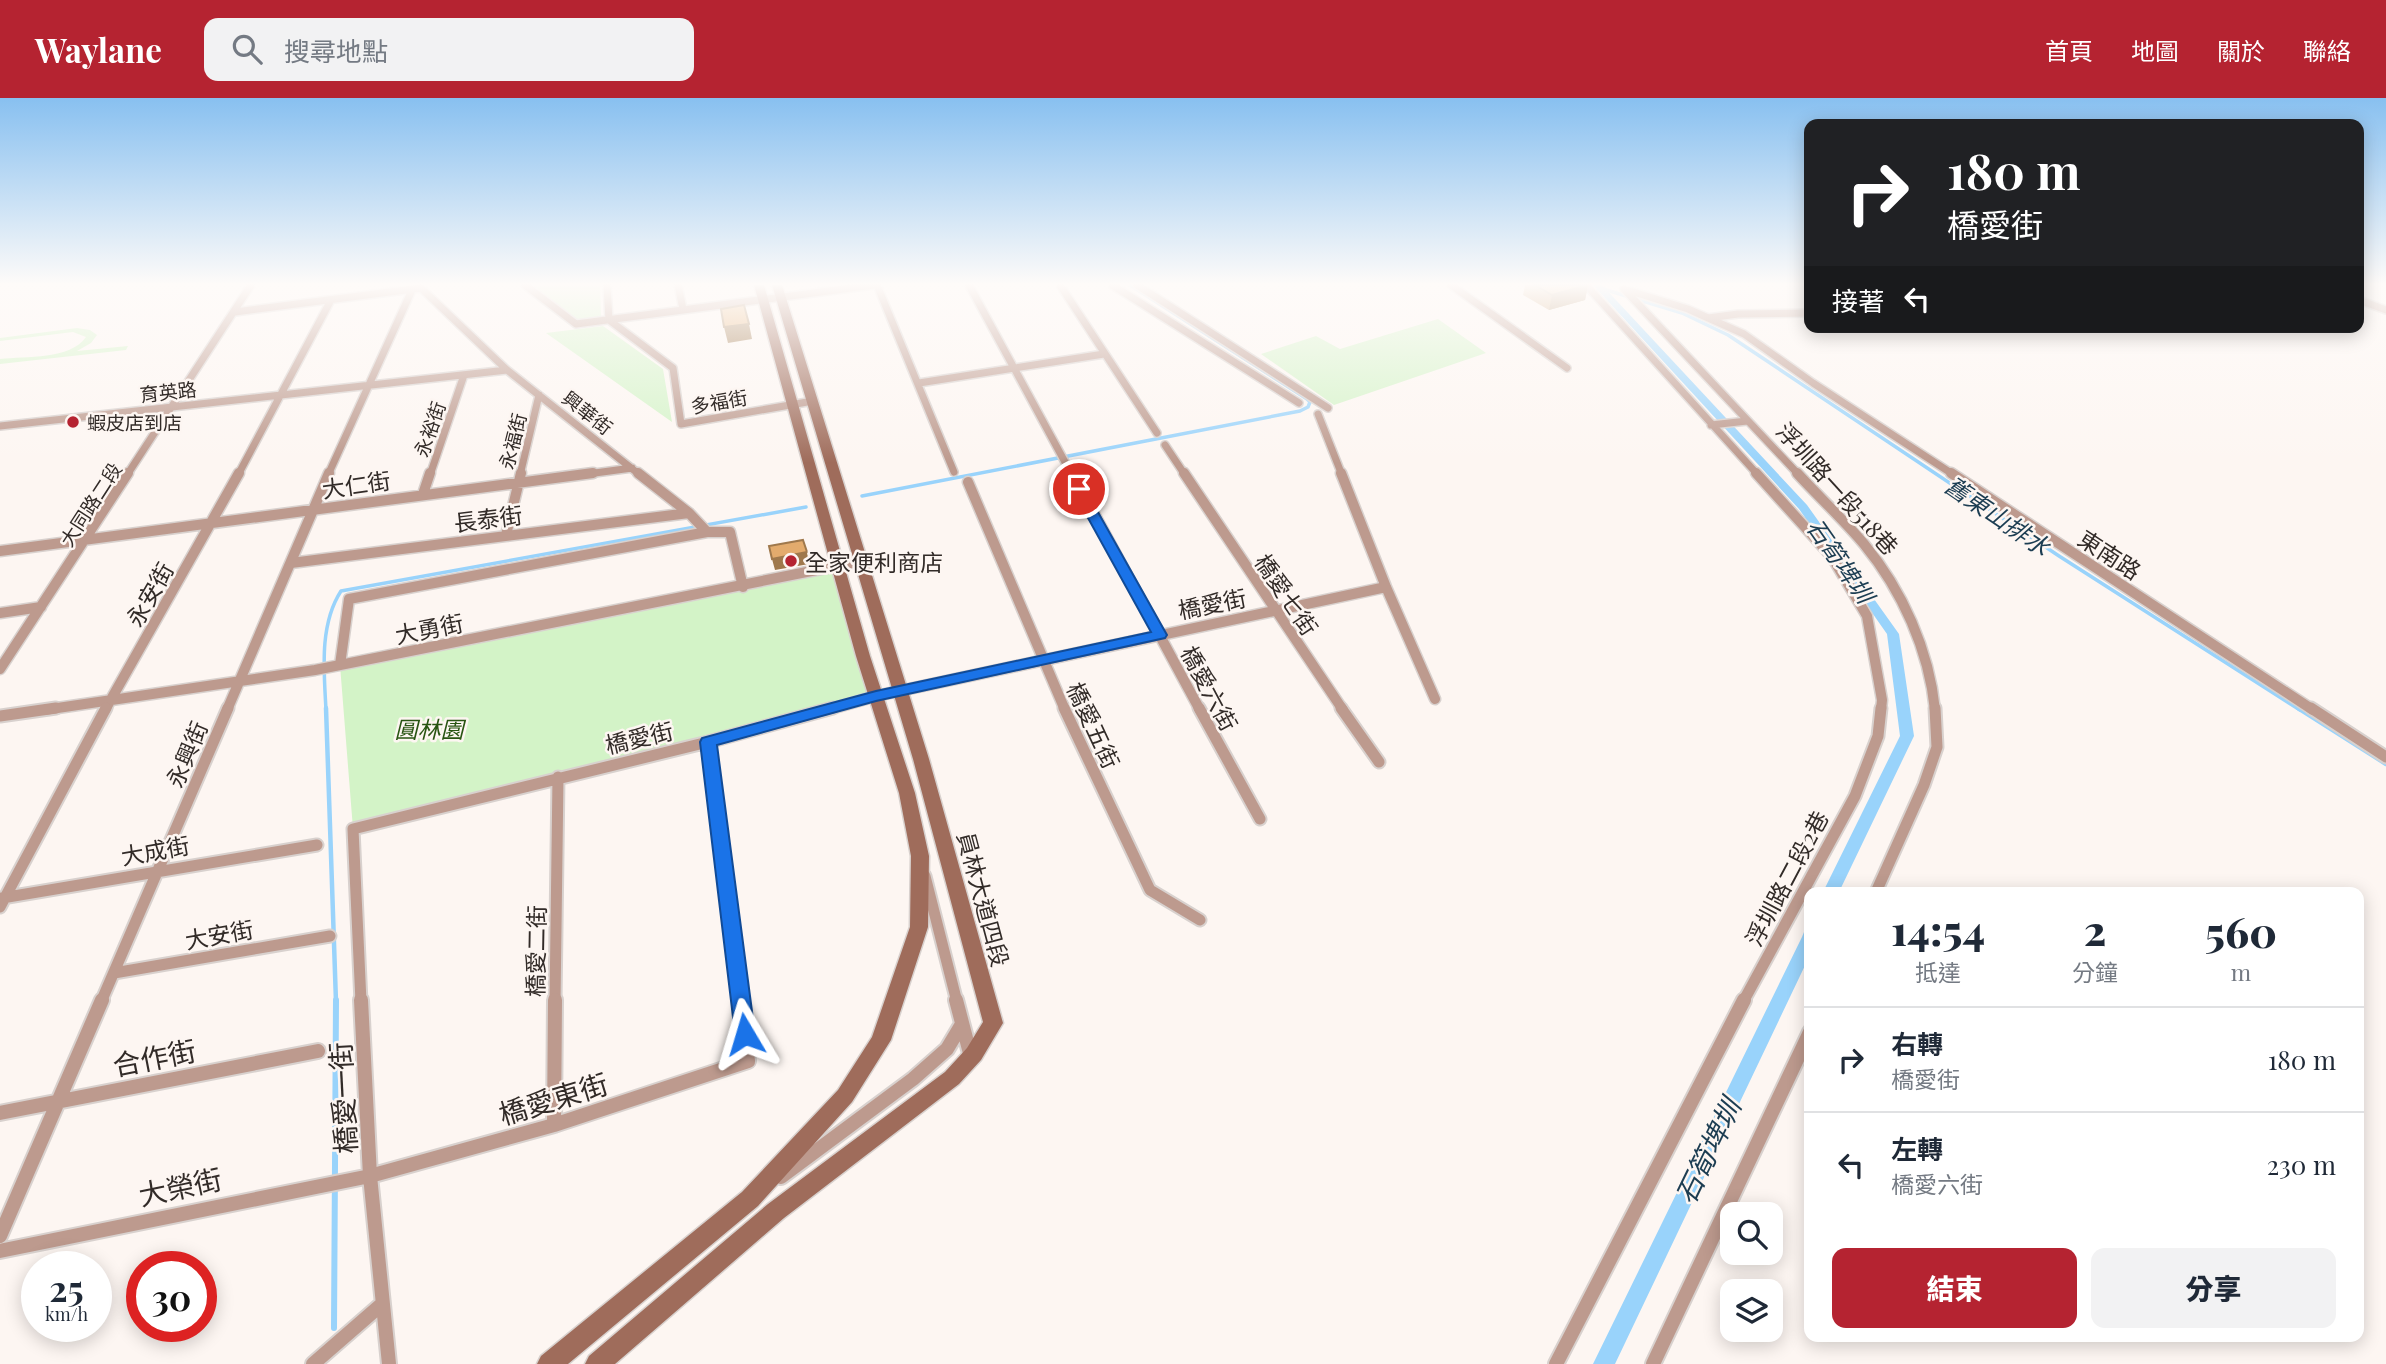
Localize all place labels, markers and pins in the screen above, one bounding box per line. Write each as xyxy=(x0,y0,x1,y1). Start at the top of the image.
place label: 蝦皮店到店 xyxy=(87,409,182,435)
marker: 蝦皮店到店 xyxy=(65,414,81,430)
pin xyxy=(1049,459,1109,519)
place label: 全家便利商店 xyxy=(805,546,943,577)
marker: 全家便利商店 xyxy=(783,553,799,569)

